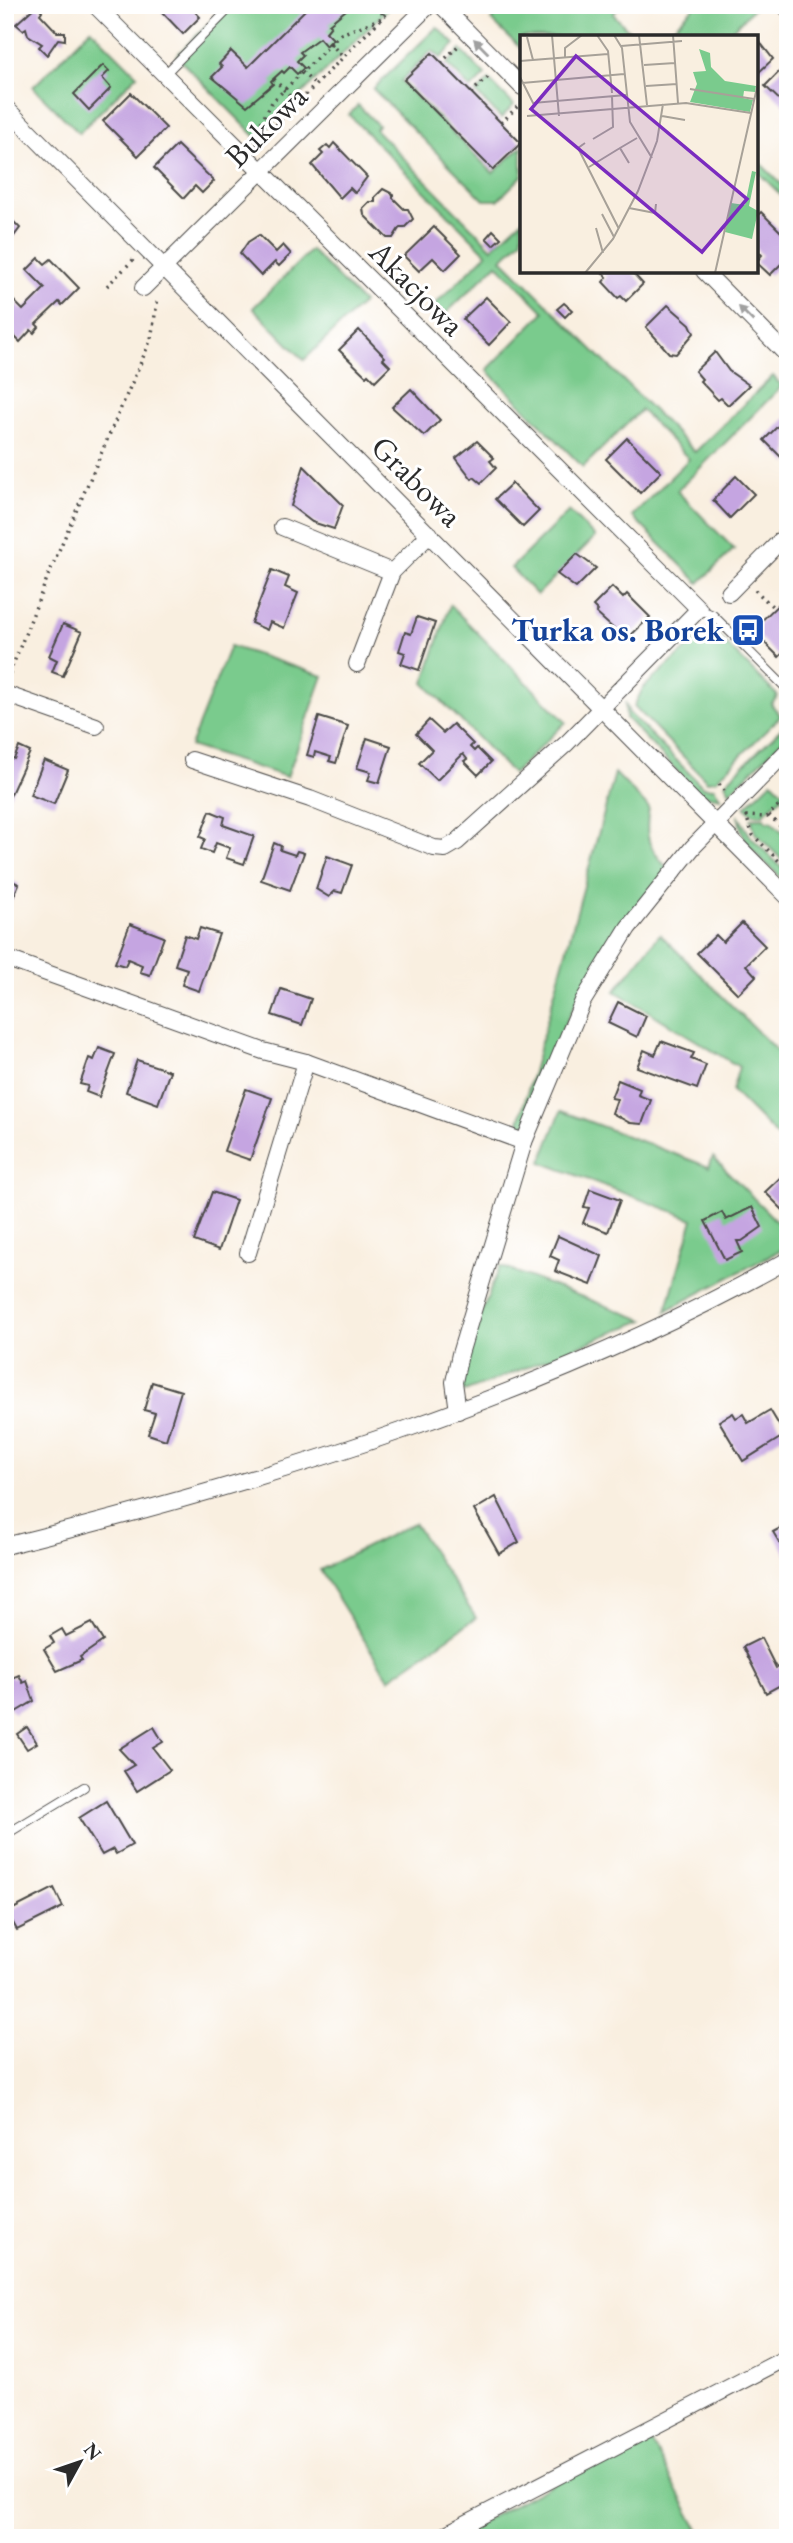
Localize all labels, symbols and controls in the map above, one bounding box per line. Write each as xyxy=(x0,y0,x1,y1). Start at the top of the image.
inset map xyxy=(520,35,758,273)
one-way arrow xyxy=(474,38,490,55)
street label: Bukowa xyxy=(216,76,316,176)
street label: Akacjowa xyxy=(359,230,474,345)
one-way arrow xyxy=(738,306,754,323)
street label: Grabowa xyxy=(362,426,472,536)
place label: Turka os. Borek xyxy=(511,609,725,651)
bus stop icon: Turka os. Borek xyxy=(729,611,767,649)
north arrow xyxy=(46,2428,116,2498)
text: N xyxy=(78,2437,108,2466)

